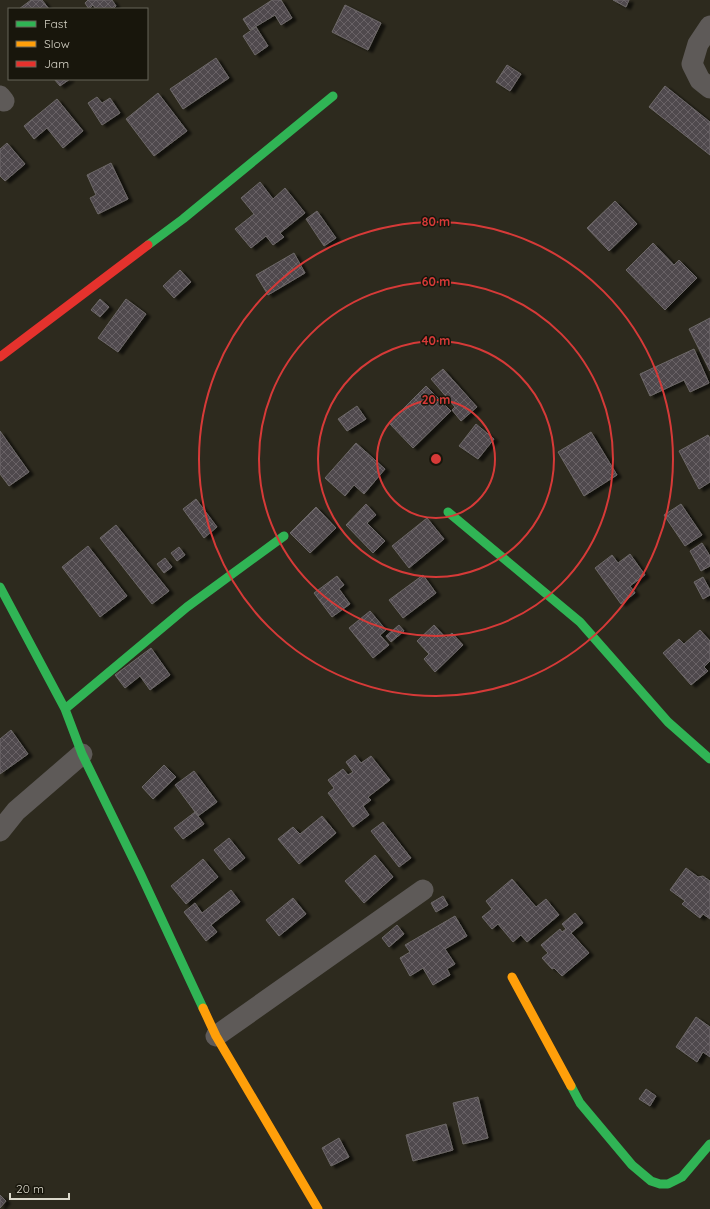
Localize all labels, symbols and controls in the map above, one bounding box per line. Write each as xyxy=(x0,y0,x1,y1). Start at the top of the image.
legend xyxy=(8,8,148,80)
text: Fast xyxy=(44,16,68,31)
text: Slow xyxy=(44,36,70,51)
text: Jam xyxy=(44,56,69,71)
text: 80 m xyxy=(422,214,450,229)
text: 60 m xyxy=(422,274,450,289)
text: 40 m xyxy=(422,333,450,348)
text: 20 m xyxy=(422,392,450,407)
centre of rings xyxy=(429,452,443,466)
scale bar xyxy=(10,1175,69,1201)
text: 20 m xyxy=(16,1181,44,1196)

